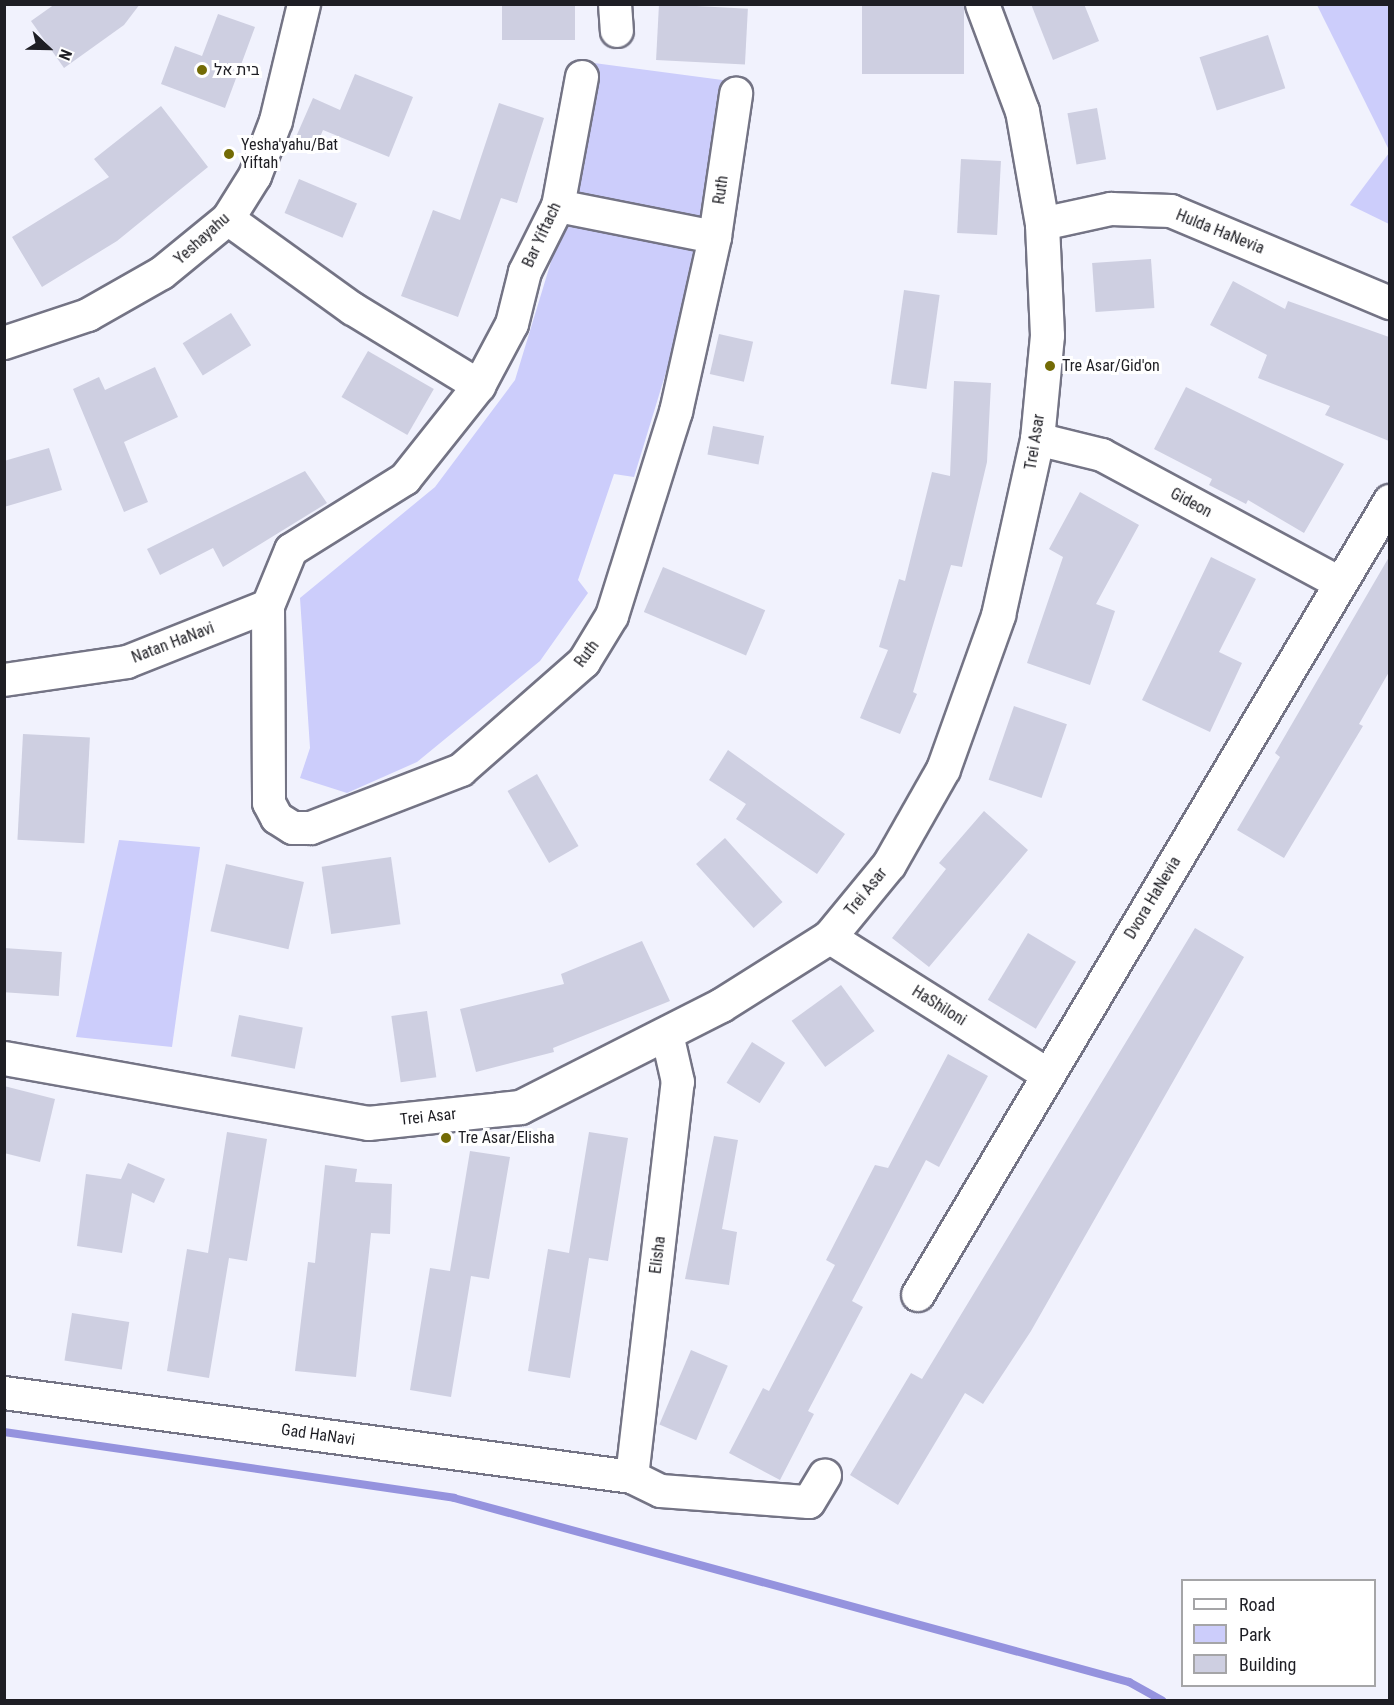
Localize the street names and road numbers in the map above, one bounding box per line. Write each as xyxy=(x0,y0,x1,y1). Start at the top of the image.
street label: Ruth xyxy=(709,174,733,206)
street label: Bar Yiftach xyxy=(519,199,565,271)
street label: Hulda HaNevia xyxy=(1173,206,1267,258)
street label: Yeshayahu xyxy=(170,209,234,269)
street label: Trei Asar xyxy=(1021,413,1049,471)
street label: Gideon xyxy=(1167,484,1215,522)
street label: Natan HaNavi xyxy=(129,618,217,668)
street label: Ruth xyxy=(571,637,603,671)
street label: Dvora HaNevia xyxy=(1121,853,1185,943)
street label: Trei Asar xyxy=(841,864,891,920)
street label: HaShiloni xyxy=(908,982,970,1030)
street label: Trei Asar xyxy=(399,1105,457,1129)
street label: Elisha xyxy=(646,1235,670,1275)
street label: Gad HaNavi xyxy=(280,1420,356,1450)

